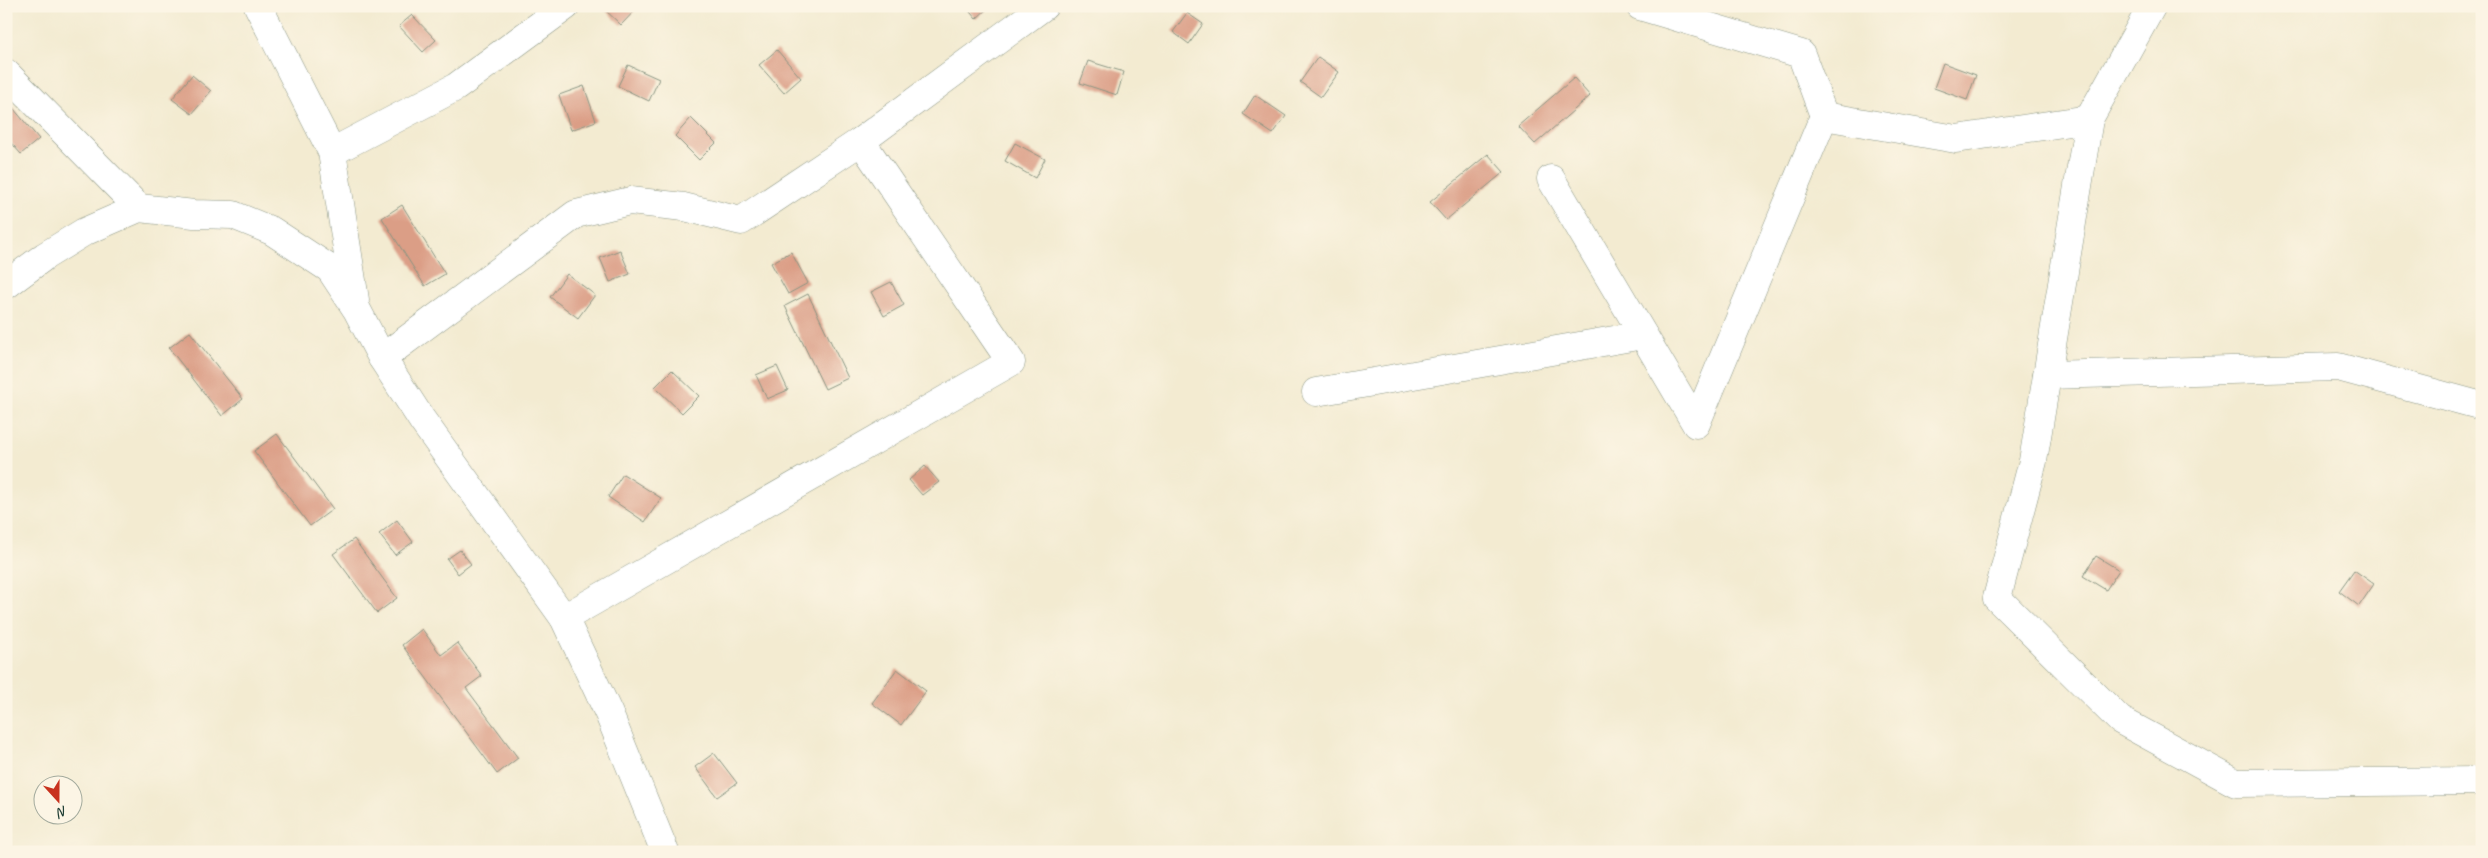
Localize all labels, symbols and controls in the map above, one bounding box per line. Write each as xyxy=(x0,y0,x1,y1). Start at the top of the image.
north arrow xyxy=(32,776,82,826)
text: N xyxy=(53,802,70,822)

